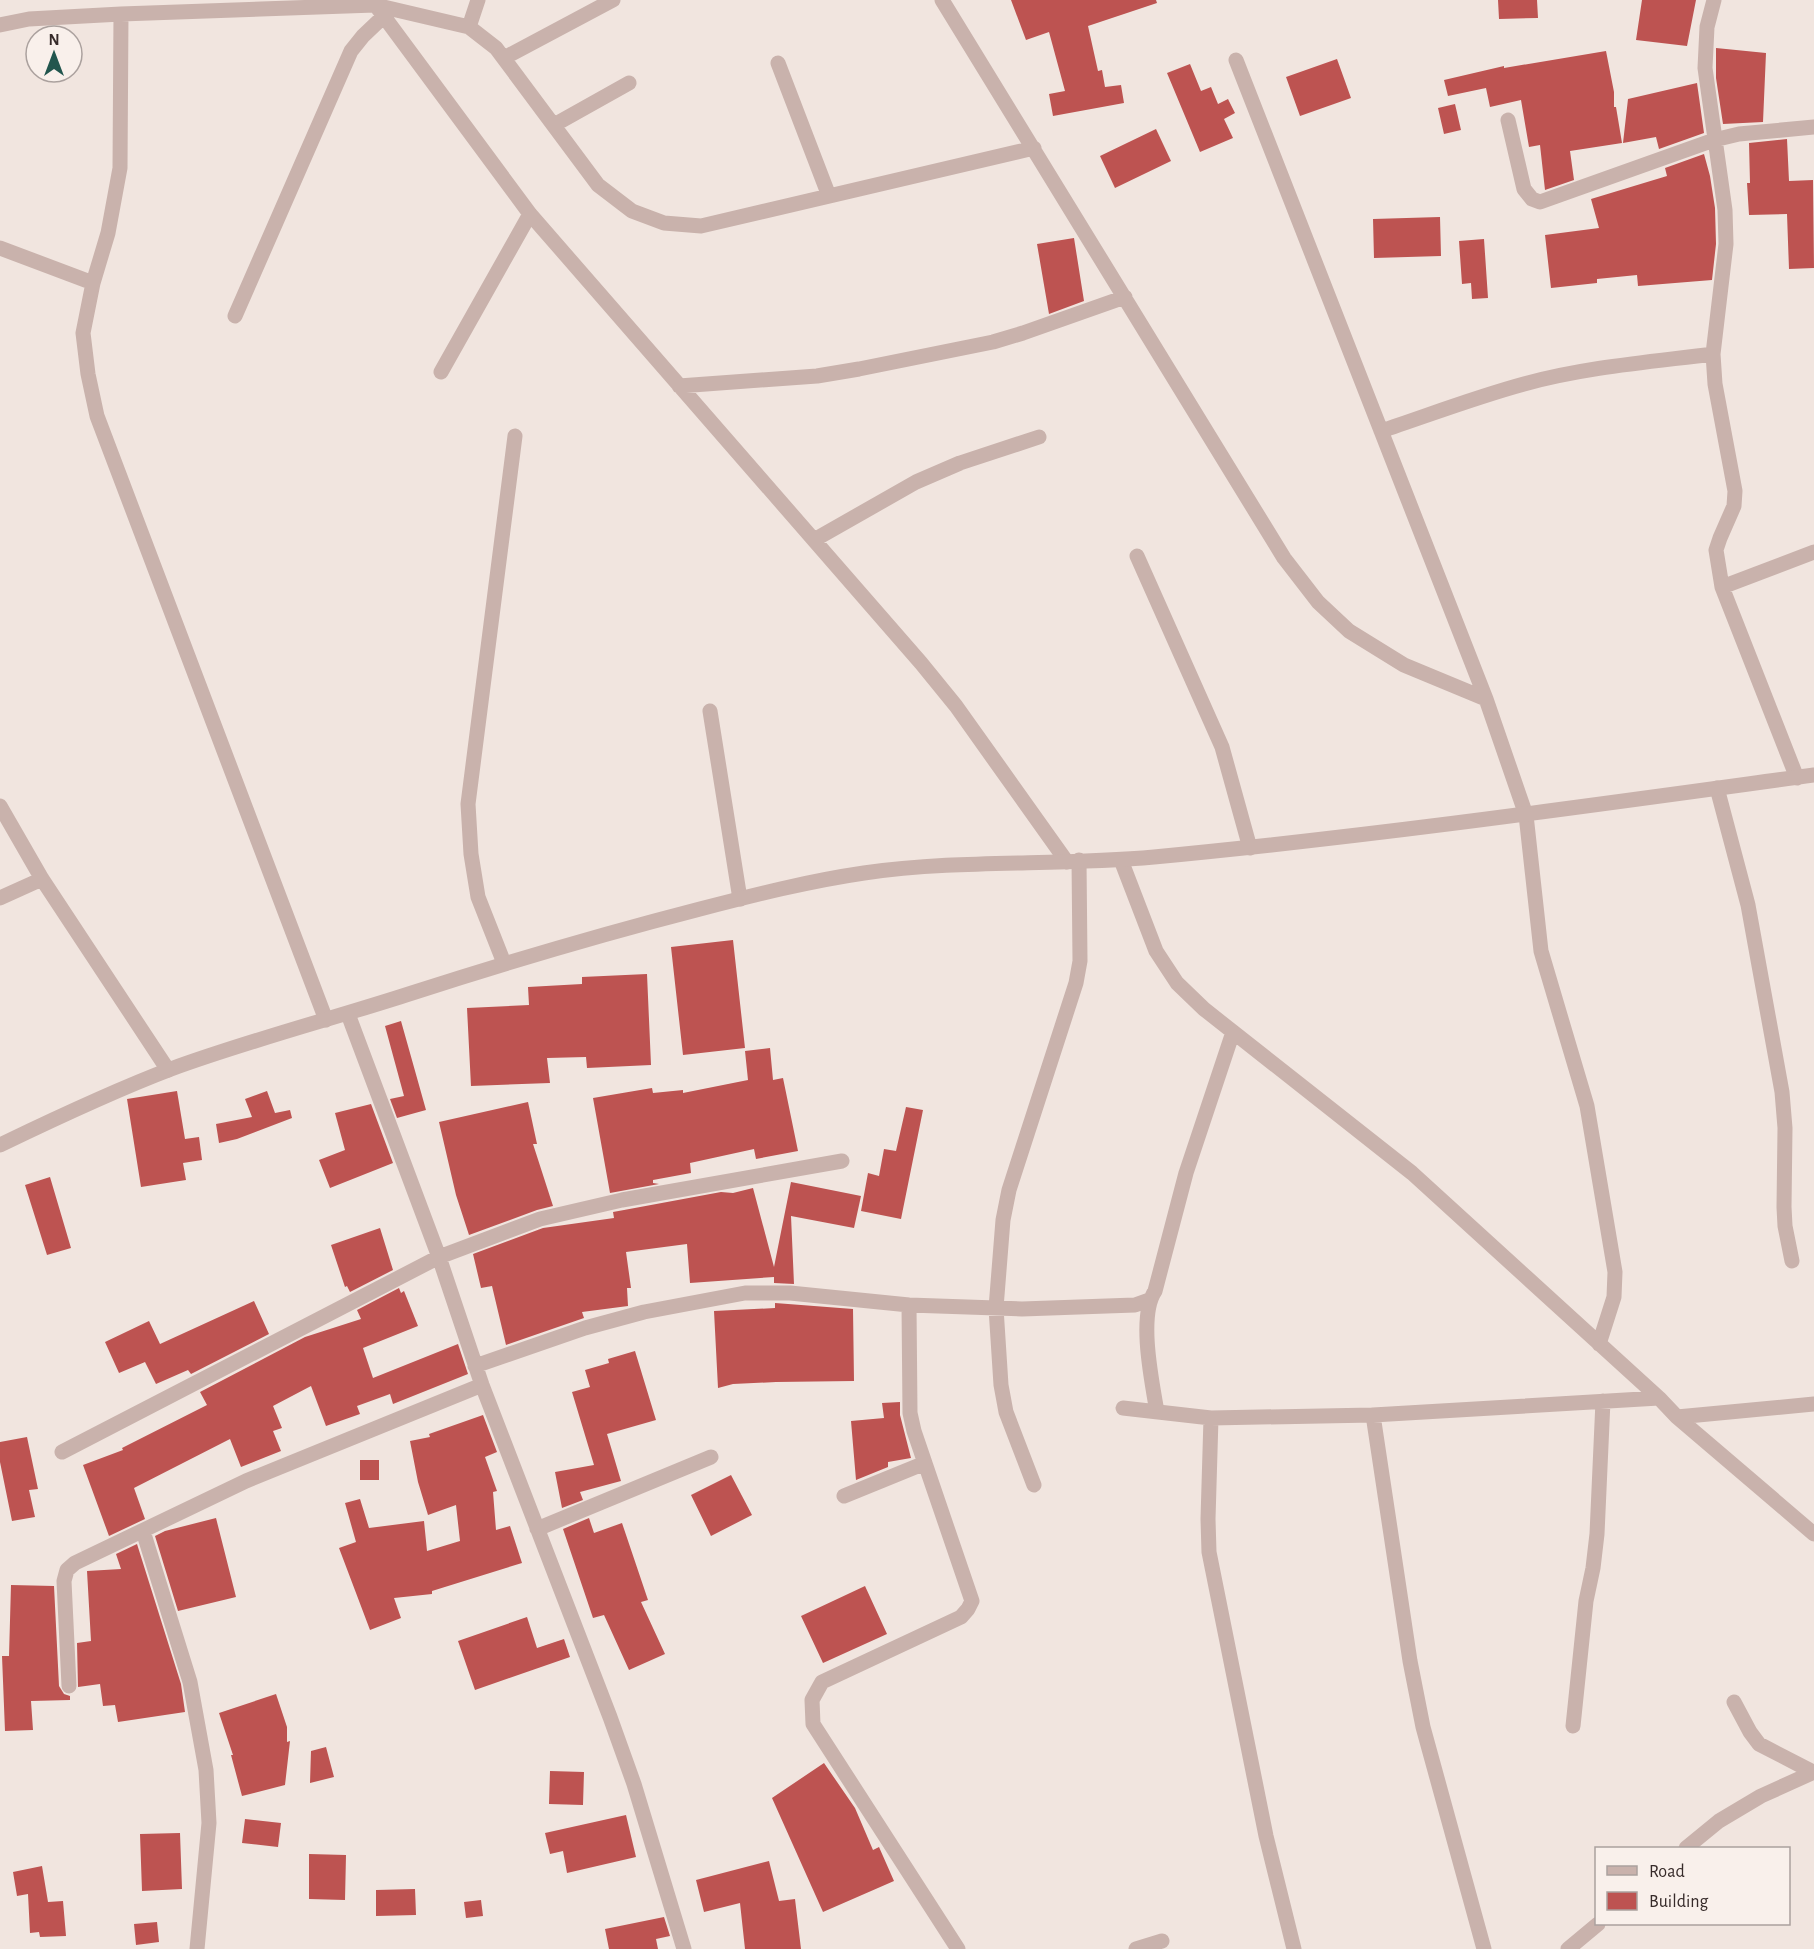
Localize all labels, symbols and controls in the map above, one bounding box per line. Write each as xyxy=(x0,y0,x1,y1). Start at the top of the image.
north arrow xyxy=(24,24,84,84)
text: N xyxy=(48,32,60,48)
legend xyxy=(1595,1847,1790,1925)
text: Road xyxy=(1649,1863,1685,1881)
text: Building xyxy=(1649,1893,1709,1911)

